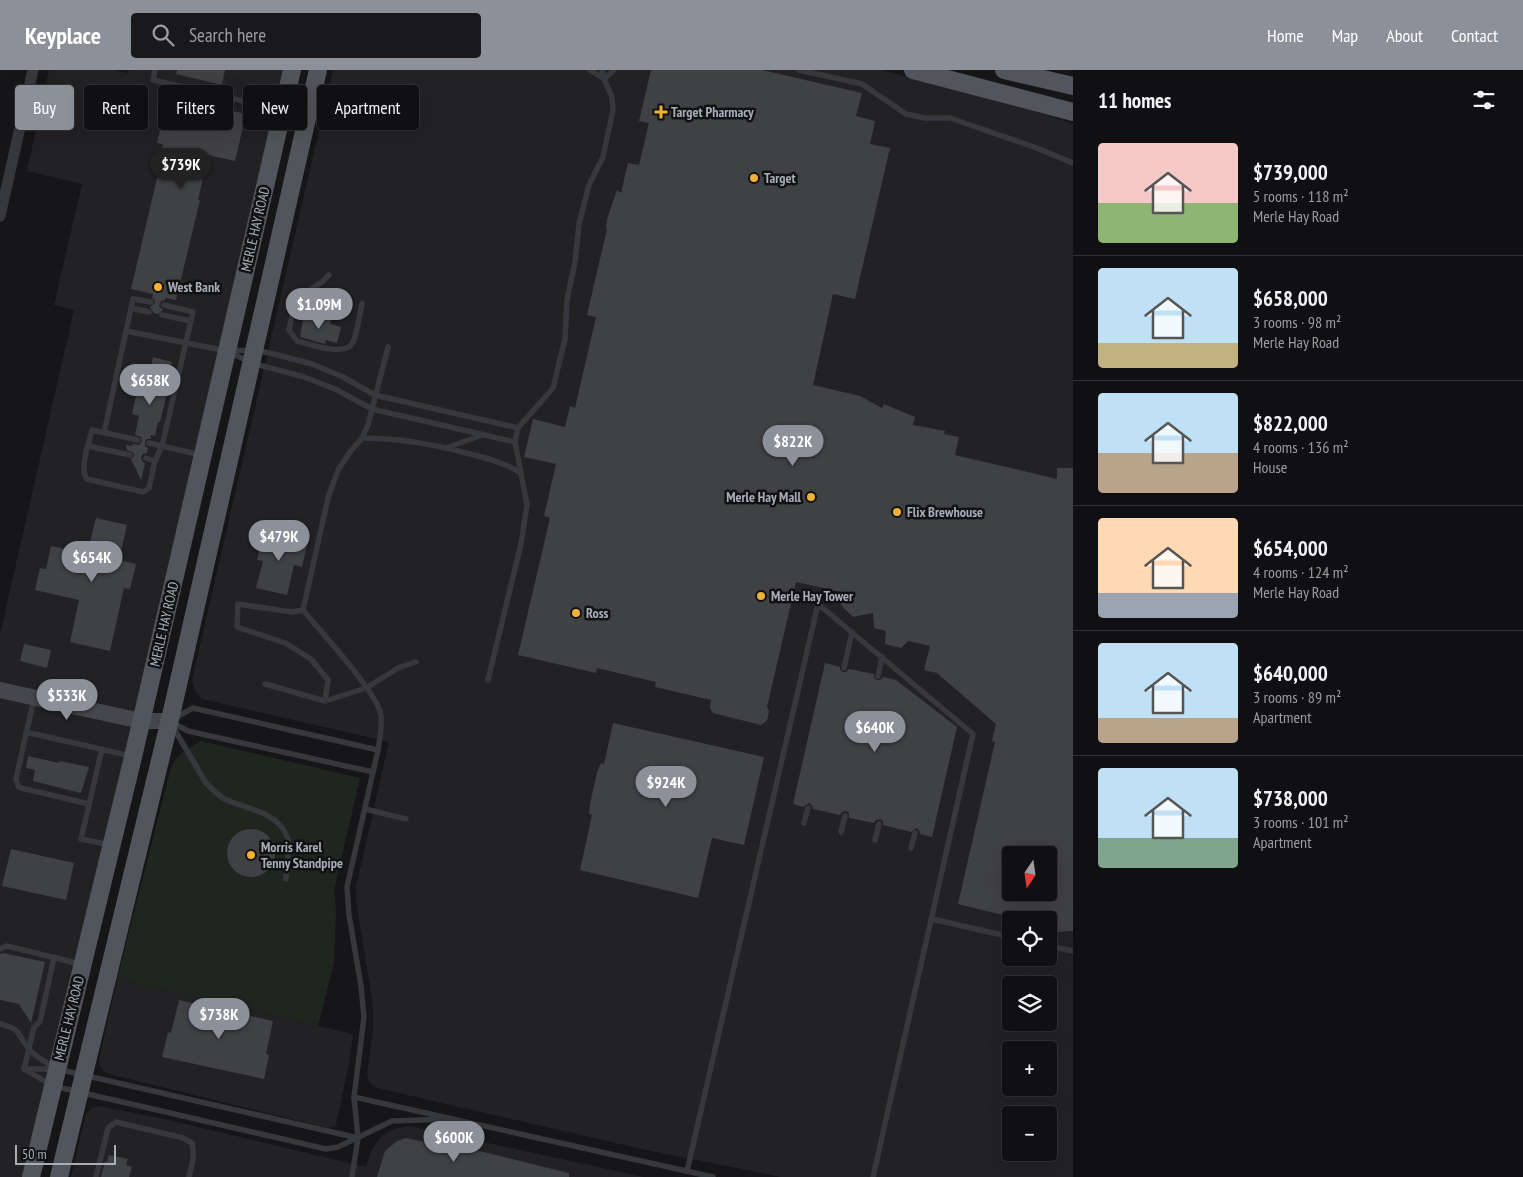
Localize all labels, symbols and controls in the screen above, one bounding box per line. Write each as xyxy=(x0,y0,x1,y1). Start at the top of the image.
search box xyxy=(131,13,481,58)
text: Keyplace xyxy=(25,20,101,51)
icon: search xyxy=(149,21,177,49)
text: Search here xyxy=(189,23,266,47)
text: Home xyxy=(1267,24,1304,47)
text: Map xyxy=(1332,24,1358,47)
text: About xyxy=(1386,24,1423,47)
text: Contact xyxy=(1451,24,1498,47)
chip: Buy xyxy=(15,85,74,130)
chip: Rent xyxy=(84,85,148,130)
chip: Filters xyxy=(158,85,233,130)
chip: New xyxy=(243,85,307,130)
chip: Apartment xyxy=(317,85,419,130)
icon: filters xyxy=(1470,86,1498,114)
text: 11 homes xyxy=(1098,87,1171,114)
place label: Target Pharmacy xyxy=(671,103,754,121)
marker: Target Pharmacy xyxy=(655,106,667,118)
pin: $739K xyxy=(146,148,216,190)
text: $739K xyxy=(162,154,200,174)
text: $739,000 xyxy=(1253,159,1328,186)
icon: home xyxy=(1138,163,1198,223)
place label: Target xyxy=(764,169,796,187)
marker: Target xyxy=(748,172,760,184)
street label: MERLE HAY ROAD xyxy=(237,185,273,273)
text: 5 rooms · 118 m² xyxy=(1253,186,1349,206)
text: Merle Hay Road xyxy=(1253,206,1339,226)
place label: West Bank xyxy=(167,278,220,296)
marker: West Bank xyxy=(152,281,164,293)
text: $658,000 xyxy=(1253,285,1328,312)
pin: $1.09M xyxy=(278,288,360,330)
icon: home xyxy=(1138,288,1198,348)
text: $1.09M xyxy=(297,294,341,314)
text: 3 rooms · 98 m² xyxy=(1253,312,1341,332)
text: Merle Hay Road xyxy=(1253,332,1339,352)
pin: $658K xyxy=(115,364,185,406)
text: $658K xyxy=(131,370,169,390)
text: $822,000 xyxy=(1253,410,1328,437)
icon: home xyxy=(1138,413,1198,473)
pin: $822K xyxy=(758,424,828,467)
text: $822K xyxy=(774,431,812,451)
text: 4 rooms · 136 m² xyxy=(1253,437,1349,457)
text: House xyxy=(1253,457,1287,477)
place label: Merle Hay Mall xyxy=(726,488,802,506)
marker: Merle Hay Mall xyxy=(805,491,817,503)
place label: Flix Brewhouse xyxy=(907,503,983,521)
marker: Flix Brewhouse xyxy=(891,506,903,518)
pin: $479K xyxy=(244,520,314,562)
text: $479K xyxy=(260,526,298,546)
text: $654,000 xyxy=(1253,535,1328,562)
icon: home xyxy=(1138,538,1198,598)
pin: $654K xyxy=(57,540,127,583)
text: $654K xyxy=(73,547,111,567)
text: 4 rooms · 124 m² xyxy=(1253,562,1349,582)
street label: MERLE HAY ROAD xyxy=(146,580,182,668)
text: Merle Hay Road xyxy=(1253,582,1339,602)
place label: Merle Hay Tower xyxy=(771,587,854,605)
marker: Merle Hay Tower xyxy=(755,590,767,602)
place label: Ross xyxy=(586,604,609,622)
marker: Ross xyxy=(570,607,582,619)
text: $640,000 xyxy=(1253,660,1328,687)
icon: home xyxy=(1138,663,1198,723)
pin: $533K xyxy=(32,678,102,721)
text: $533K xyxy=(48,685,86,705)
text: 3 rooms · 89 m² xyxy=(1253,687,1341,707)
text: Apartment xyxy=(1253,707,1312,727)
pin: $640K xyxy=(840,710,910,753)
text: $640K xyxy=(856,717,894,737)
pin: $924K xyxy=(631,766,701,808)
text: $924K xyxy=(647,772,685,792)
text: $738,000 xyxy=(1253,785,1328,812)
icon: home xyxy=(1138,788,1198,848)
text: 3 rooms · 101 m² xyxy=(1253,812,1349,832)
text: Apartment xyxy=(1253,832,1312,852)
place label: Morris Karel Tenny Standpipe xyxy=(261,838,343,872)
north arrow xyxy=(1002,846,1058,901)
map controls xyxy=(1002,846,1057,1161)
marker: Morris Karel Tenny Standpipe xyxy=(245,849,257,861)
button: locate xyxy=(1002,911,1057,966)
street label: MERLE HAY ROAD xyxy=(50,974,88,1062)
button: layers xyxy=(1002,976,1057,1031)
pin: $738K xyxy=(184,998,254,1040)
text: $738K xyxy=(200,1004,238,1024)
button: + xyxy=(1002,1041,1057,1096)
button: − xyxy=(1002,1106,1057,1161)
pin: $600K xyxy=(419,1120,489,1163)
text: $600K xyxy=(435,1127,473,1147)
scale bar xyxy=(15,1142,116,1165)
text: 50 m xyxy=(22,1145,47,1163)

